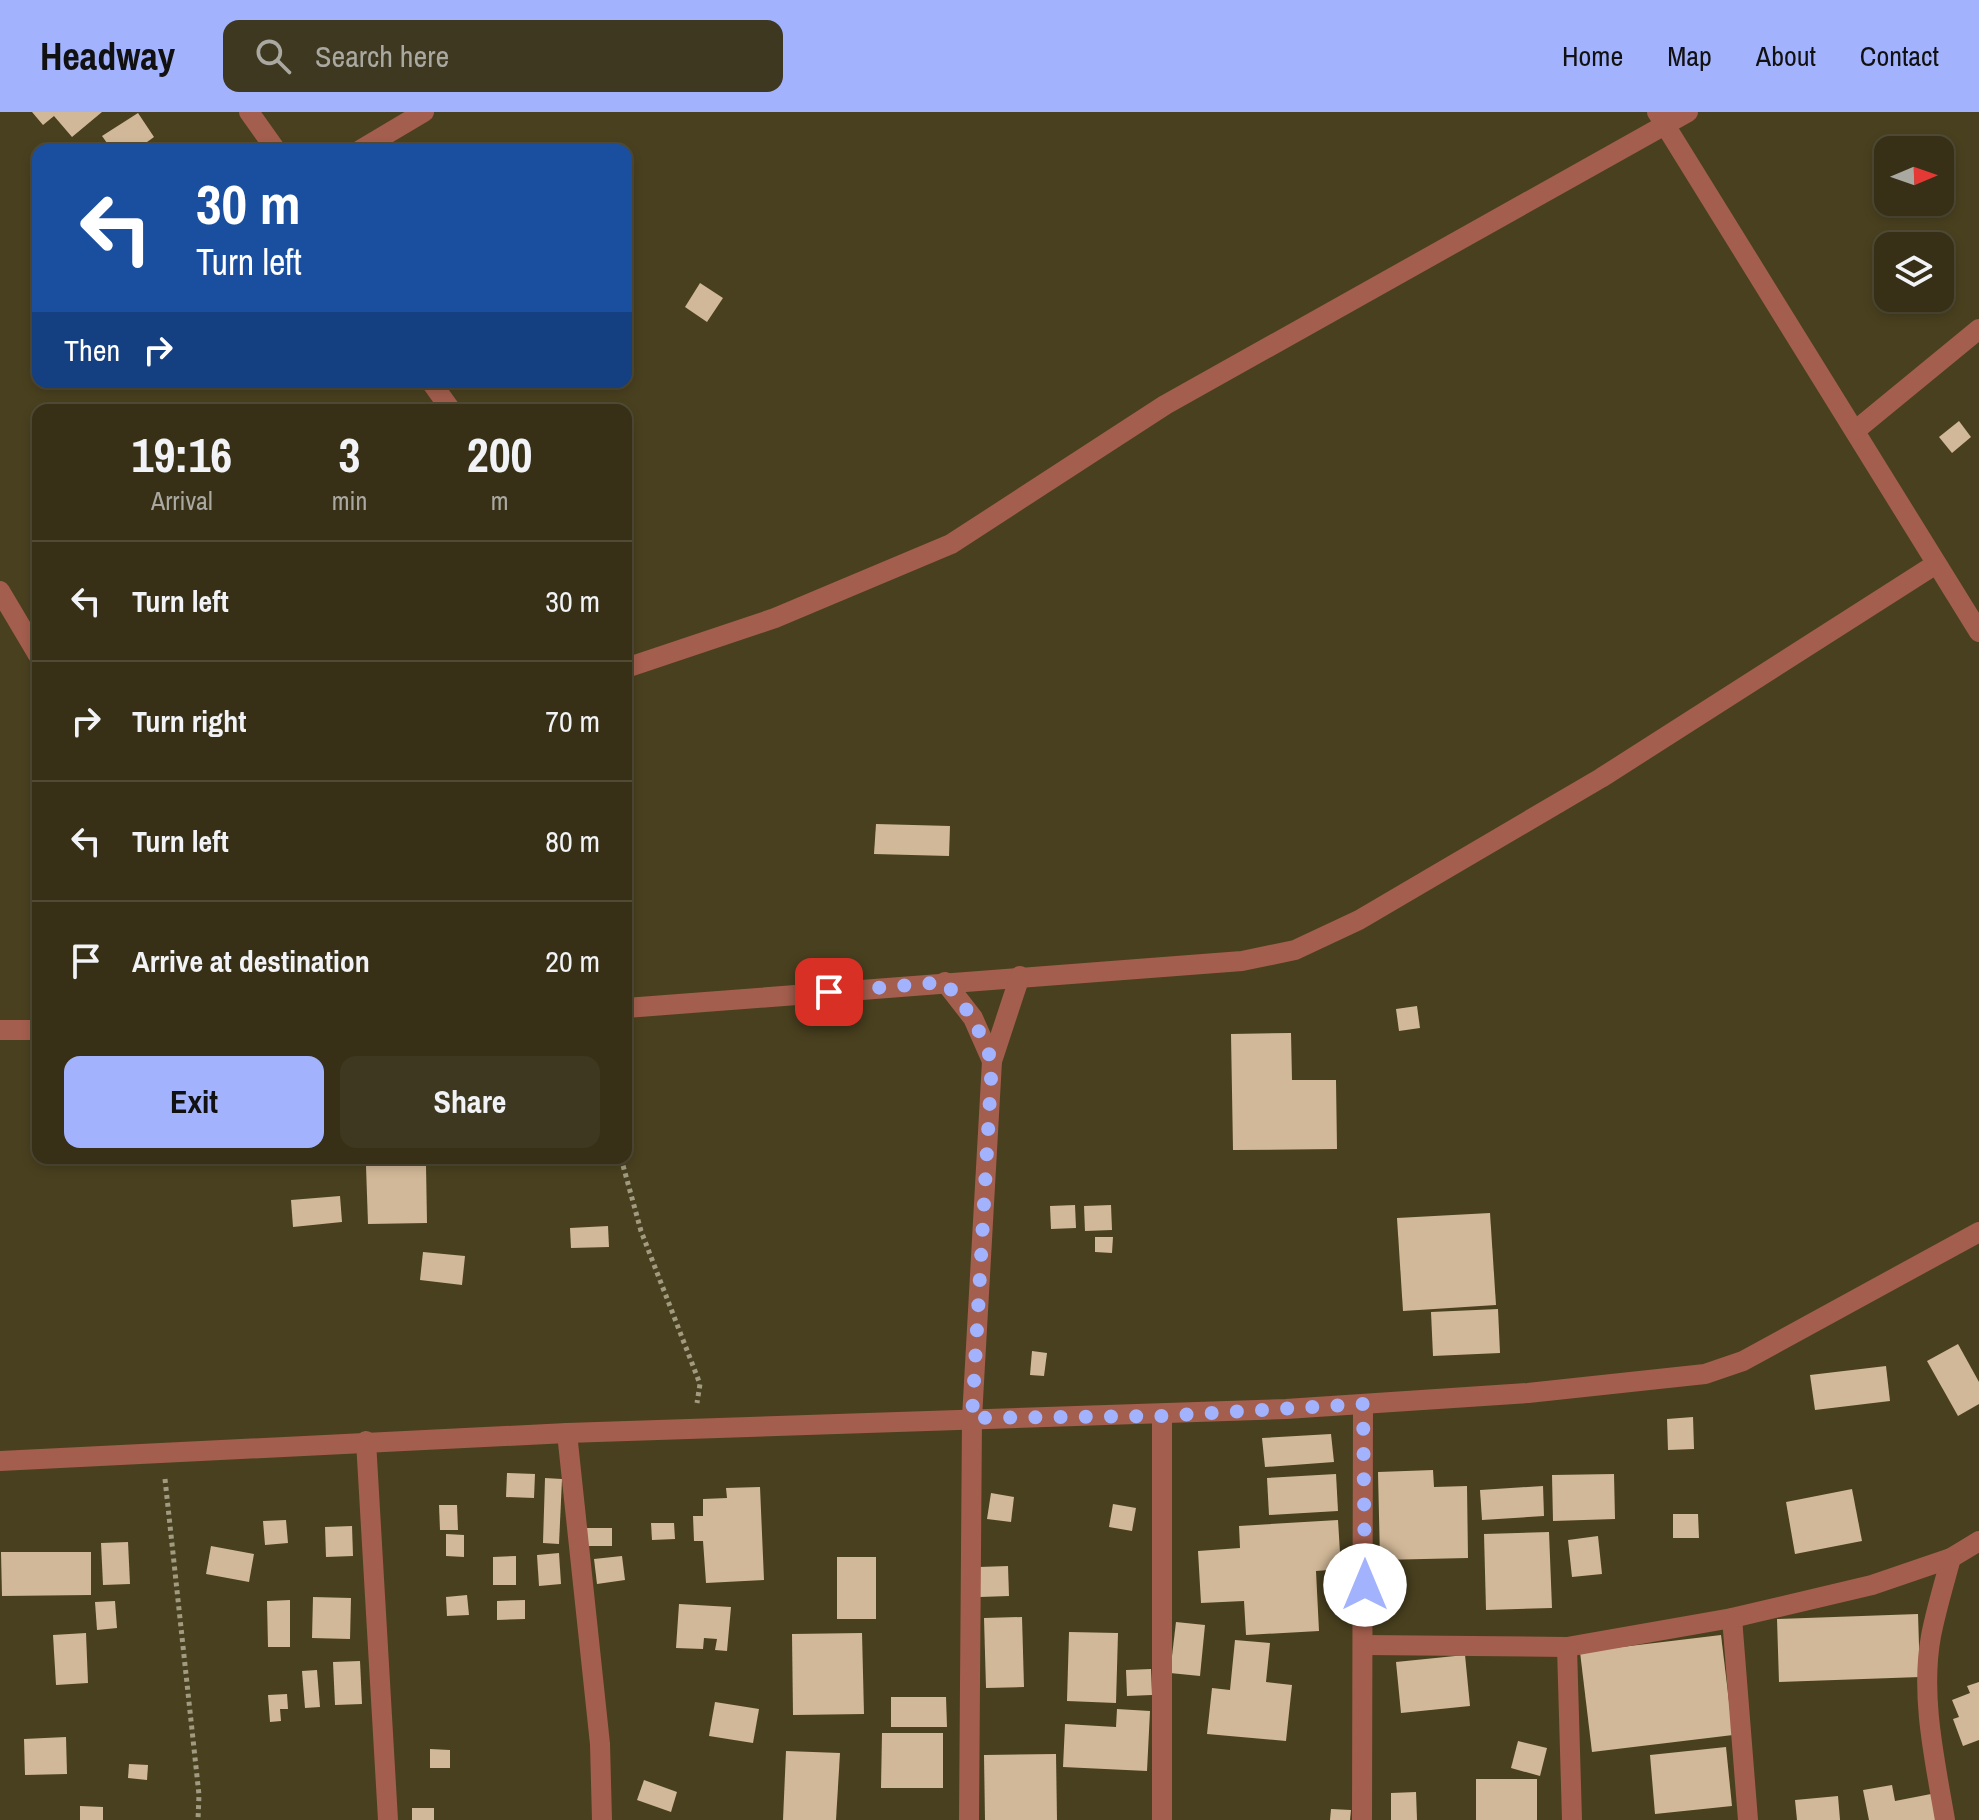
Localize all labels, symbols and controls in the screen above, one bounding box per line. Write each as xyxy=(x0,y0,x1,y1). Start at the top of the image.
search box xyxy=(223,20,783,92)
text: Headway xyxy=(40,31,175,82)
icon: search xyxy=(251,34,295,78)
text: Search here xyxy=(315,36,449,76)
text: Home xyxy=(1562,37,1623,75)
text: Map xyxy=(1667,37,1712,75)
text: About xyxy=(1756,37,1816,75)
text: Contact xyxy=(1860,37,1939,75)
north arrow xyxy=(1874,136,1954,216)
map controls xyxy=(1874,136,1954,312)
text: 30 m xyxy=(196,166,301,241)
icon: left xyxy=(64,176,168,280)
button: layers xyxy=(1874,232,1954,312)
text: Turn left xyxy=(196,238,302,286)
icon: right xyxy=(136,328,180,372)
text: Then xyxy=(64,330,120,370)
text: 19:16 xyxy=(132,422,232,487)
text: 3 xyxy=(339,422,360,487)
text: 200 xyxy=(467,422,532,487)
text: Arrival xyxy=(151,483,213,518)
text: min xyxy=(332,483,367,518)
text: m xyxy=(491,483,509,518)
icon: left xyxy=(64,579,108,623)
text: Turn left xyxy=(132,581,229,621)
text: 30 m xyxy=(545,581,600,621)
icon: right xyxy=(64,699,108,743)
text: Turn right xyxy=(132,701,246,741)
text: 70 m xyxy=(545,701,600,741)
icon: left xyxy=(64,819,108,863)
text: Turn left xyxy=(132,821,229,861)
text: 80 m xyxy=(545,821,600,861)
icon: arrive xyxy=(64,939,108,983)
text: Arrive at destination xyxy=(132,941,370,981)
text: 20 m xyxy=(545,941,600,981)
pin xyxy=(795,958,863,1026)
icon: arrive xyxy=(807,970,851,1014)
button: Exit xyxy=(64,1056,324,1148)
button: Share xyxy=(340,1056,600,1148)
position arrow xyxy=(1323,1543,1407,1627)

